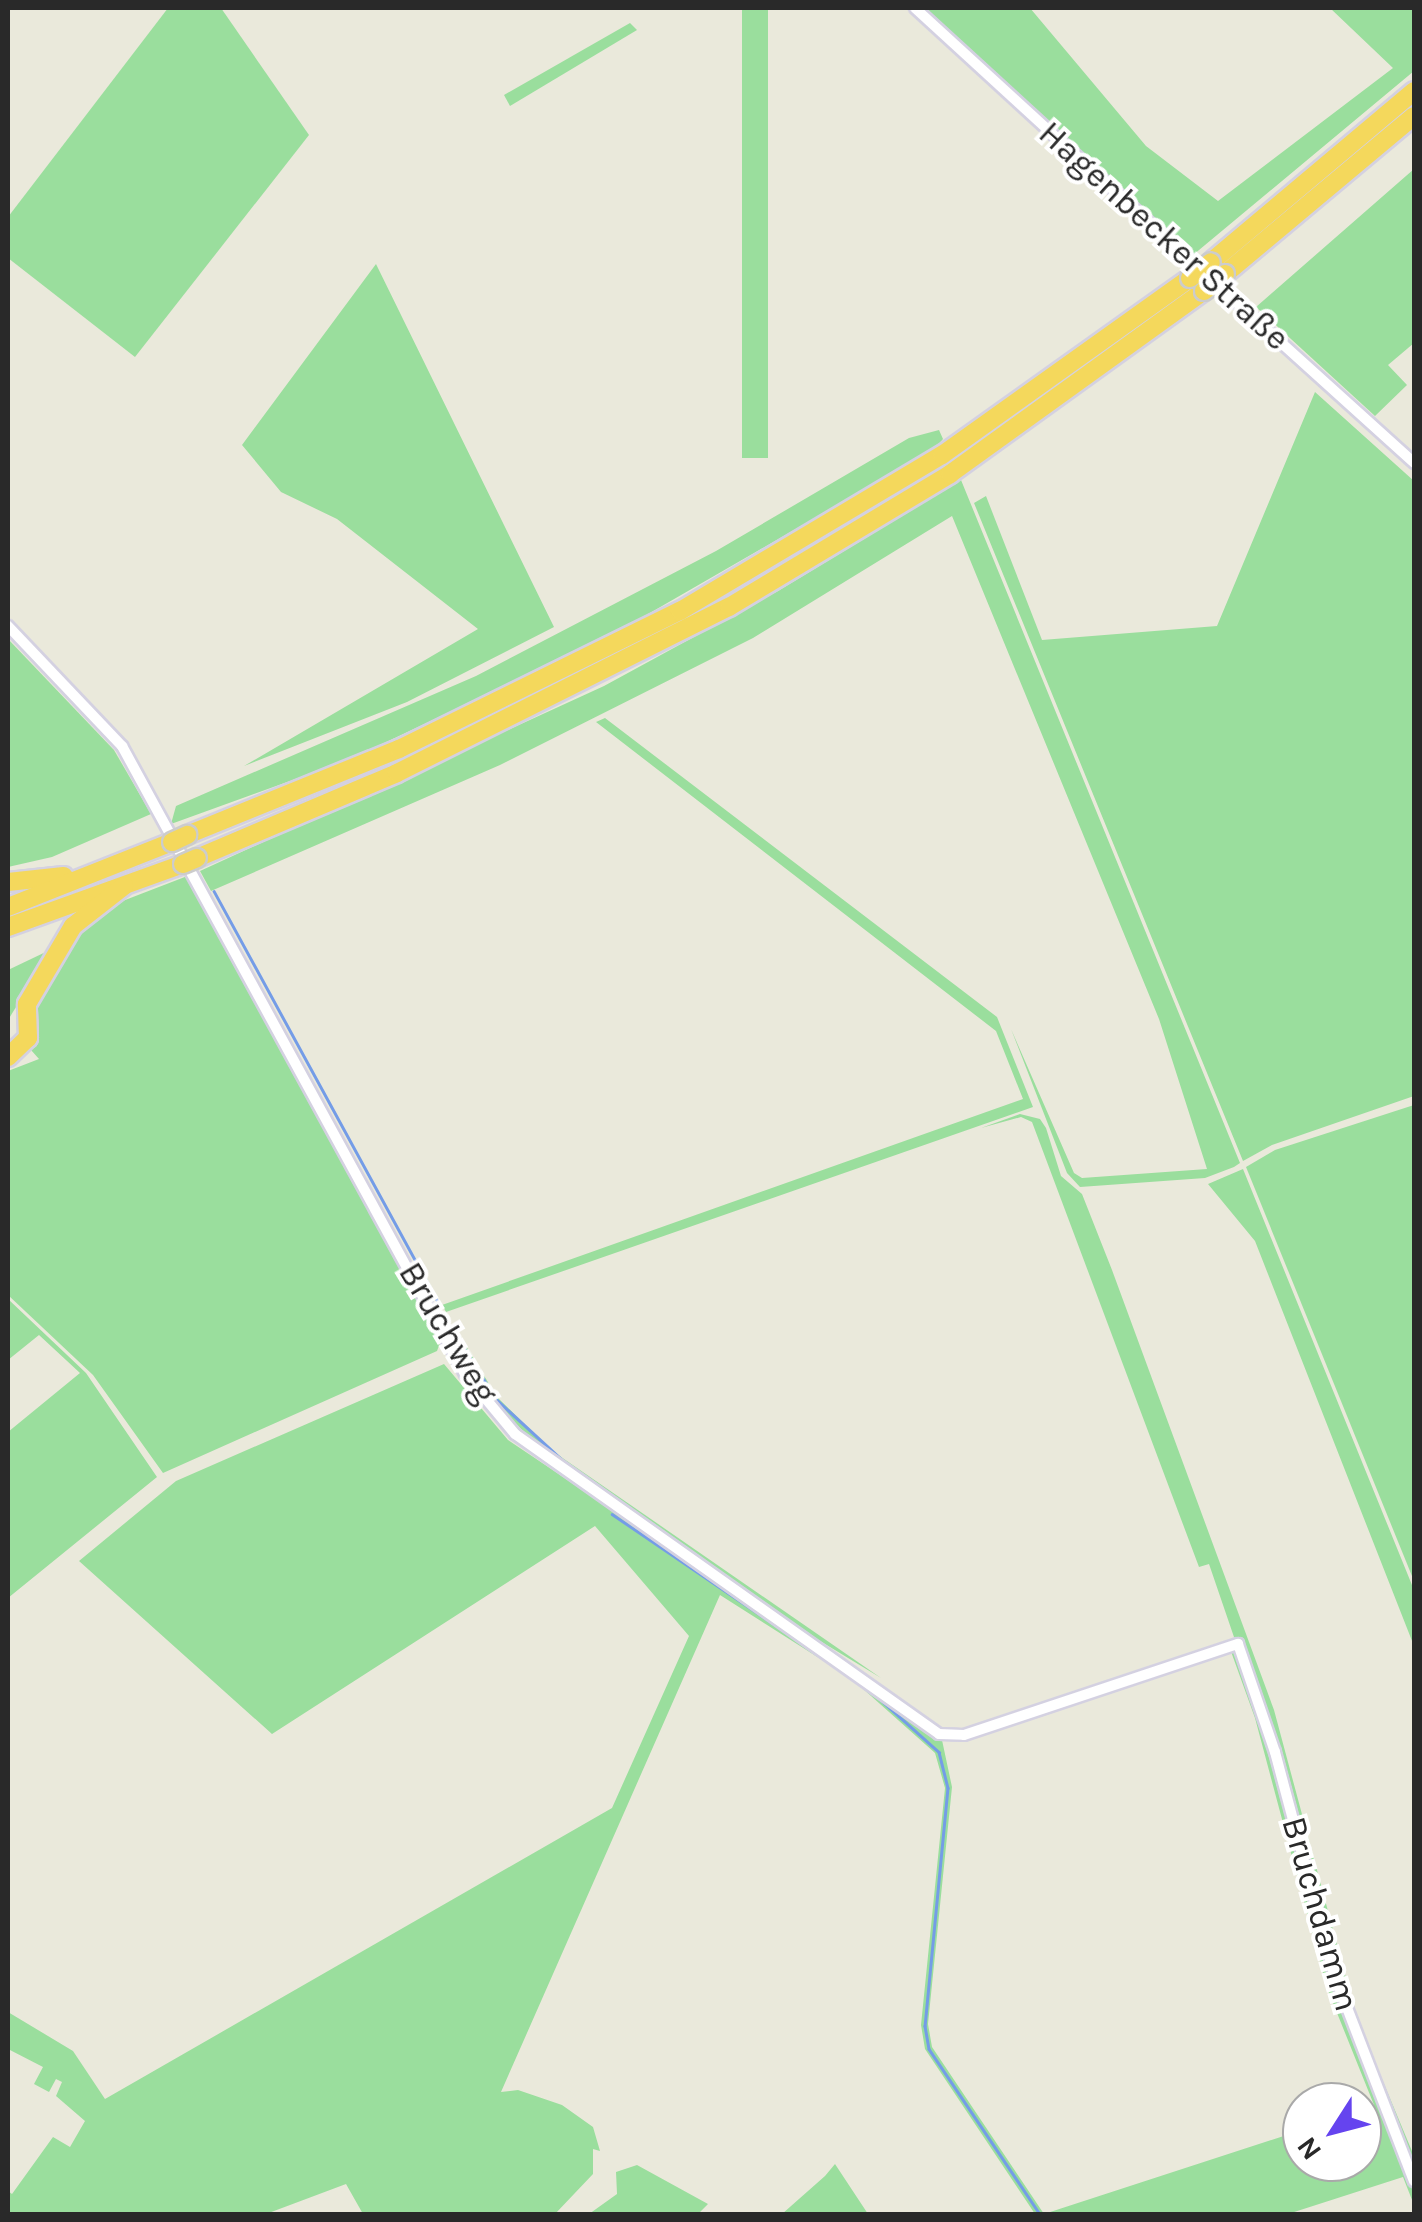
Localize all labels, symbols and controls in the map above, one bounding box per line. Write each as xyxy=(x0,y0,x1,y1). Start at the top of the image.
street label: Hagenbecker Straße xyxy=(1030,112,1298,360)
street label: Bruchweg xyxy=(389,1255,507,1411)
street label: Bruchdamm xyxy=(1272,1812,1368,2016)
north arrow xyxy=(1282,2082,1382,2182)
text: N xyxy=(1290,2131,1328,2167)

